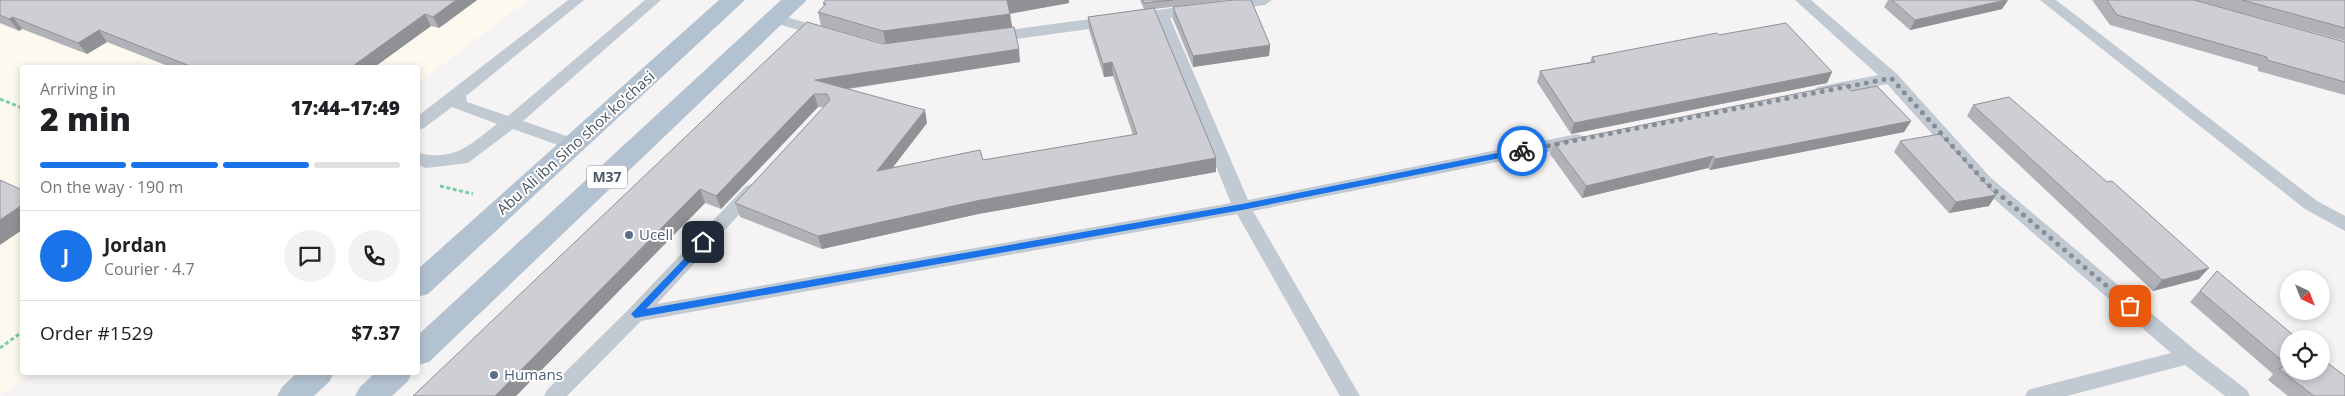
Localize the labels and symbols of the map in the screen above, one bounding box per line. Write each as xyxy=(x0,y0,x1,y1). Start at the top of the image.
street label: Abu Ali ibn Sino shox ko'chasi xyxy=(492,66,659,219)
courier xyxy=(1497,126,1547,176)
road number: M37 xyxy=(587,166,627,188)
pin xyxy=(682,221,724,263)
place label: Ucell xyxy=(639,224,673,244)
marker: Ucell xyxy=(623,229,635,241)
north arrow xyxy=(2280,270,2330,320)
pin xyxy=(2109,285,2151,327)
place label: Humans xyxy=(504,364,563,384)
marker: Humans xyxy=(488,369,500,381)

